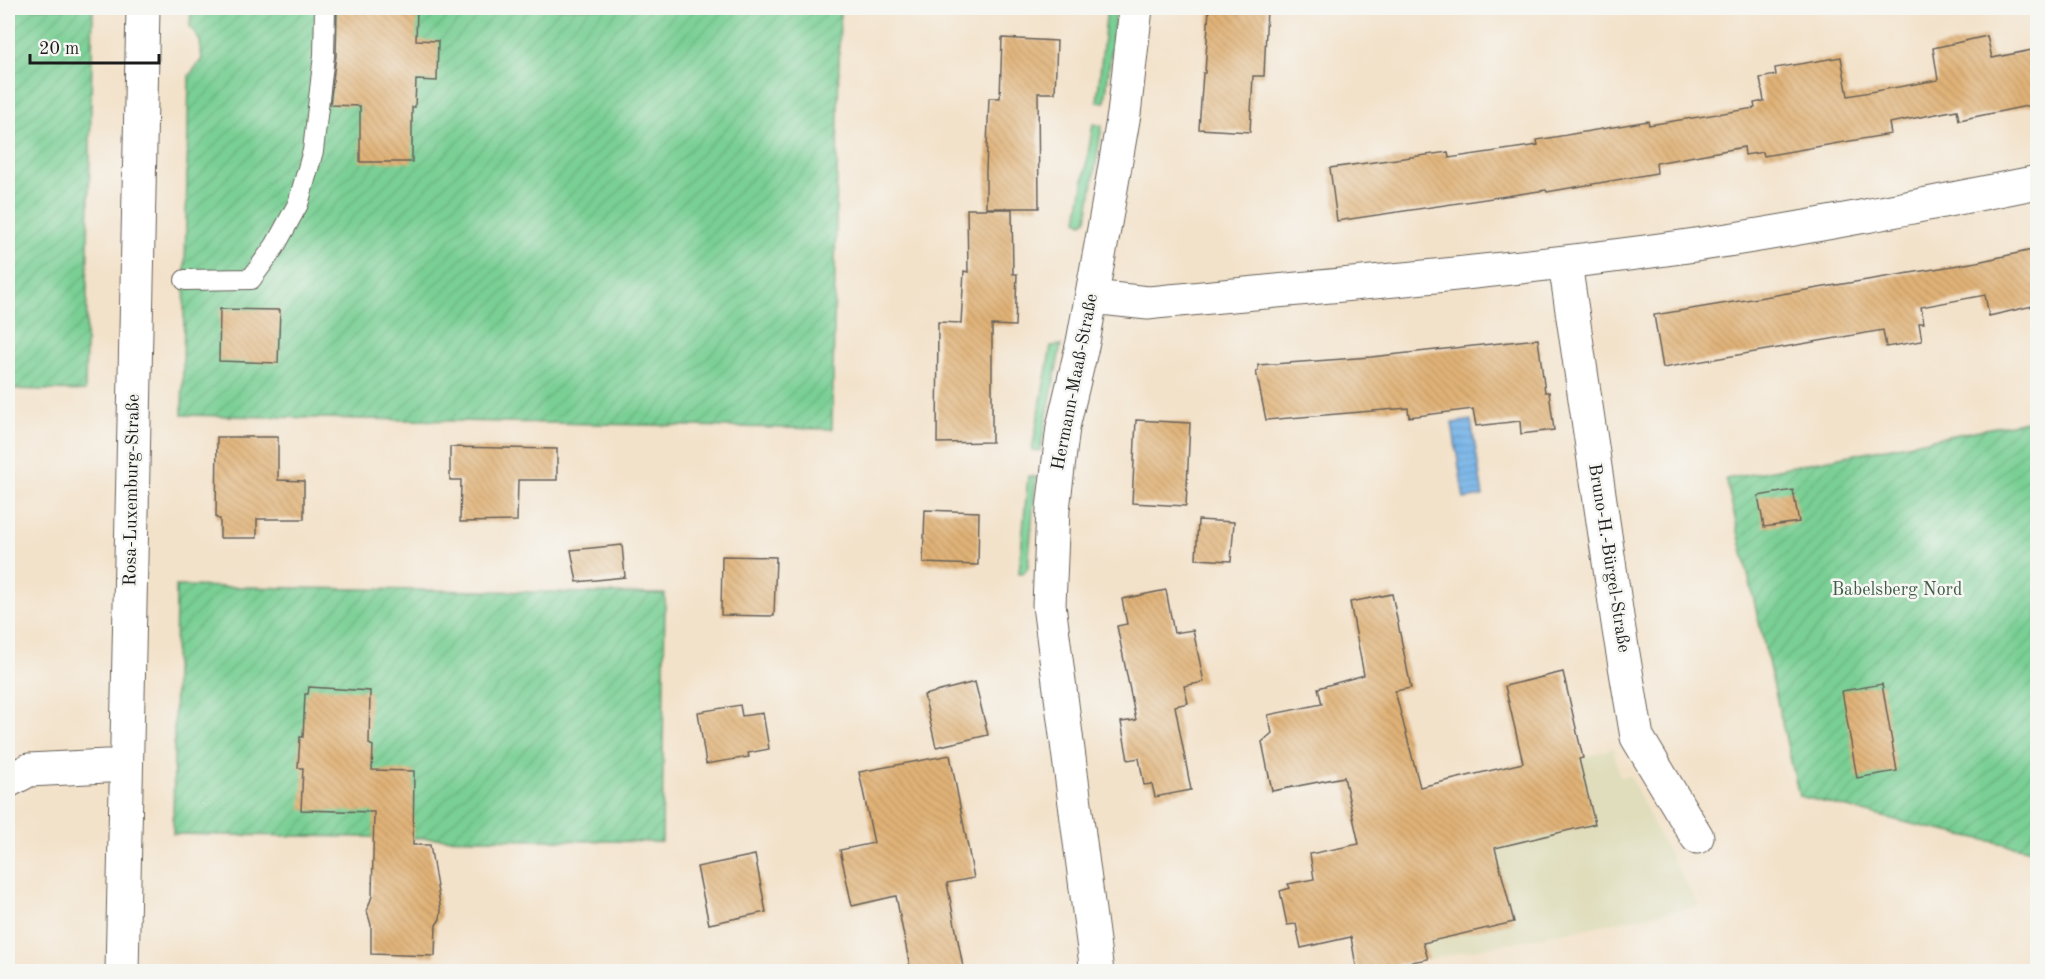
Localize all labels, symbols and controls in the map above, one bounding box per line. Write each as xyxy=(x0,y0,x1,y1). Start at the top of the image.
scale bar xyxy=(30,27,159,65)
text: 20 m xyxy=(39,40,79,58)
street label: Hermann-Maaß-Straße xyxy=(1049,292,1101,472)
street label: Rosa-Luxemburg-Straße xyxy=(121,394,143,586)
street label: Bruno-H.-Bürgel-Straße xyxy=(1585,462,1633,654)
park label: Babelsberg Nord xyxy=(1832,581,1962,599)

